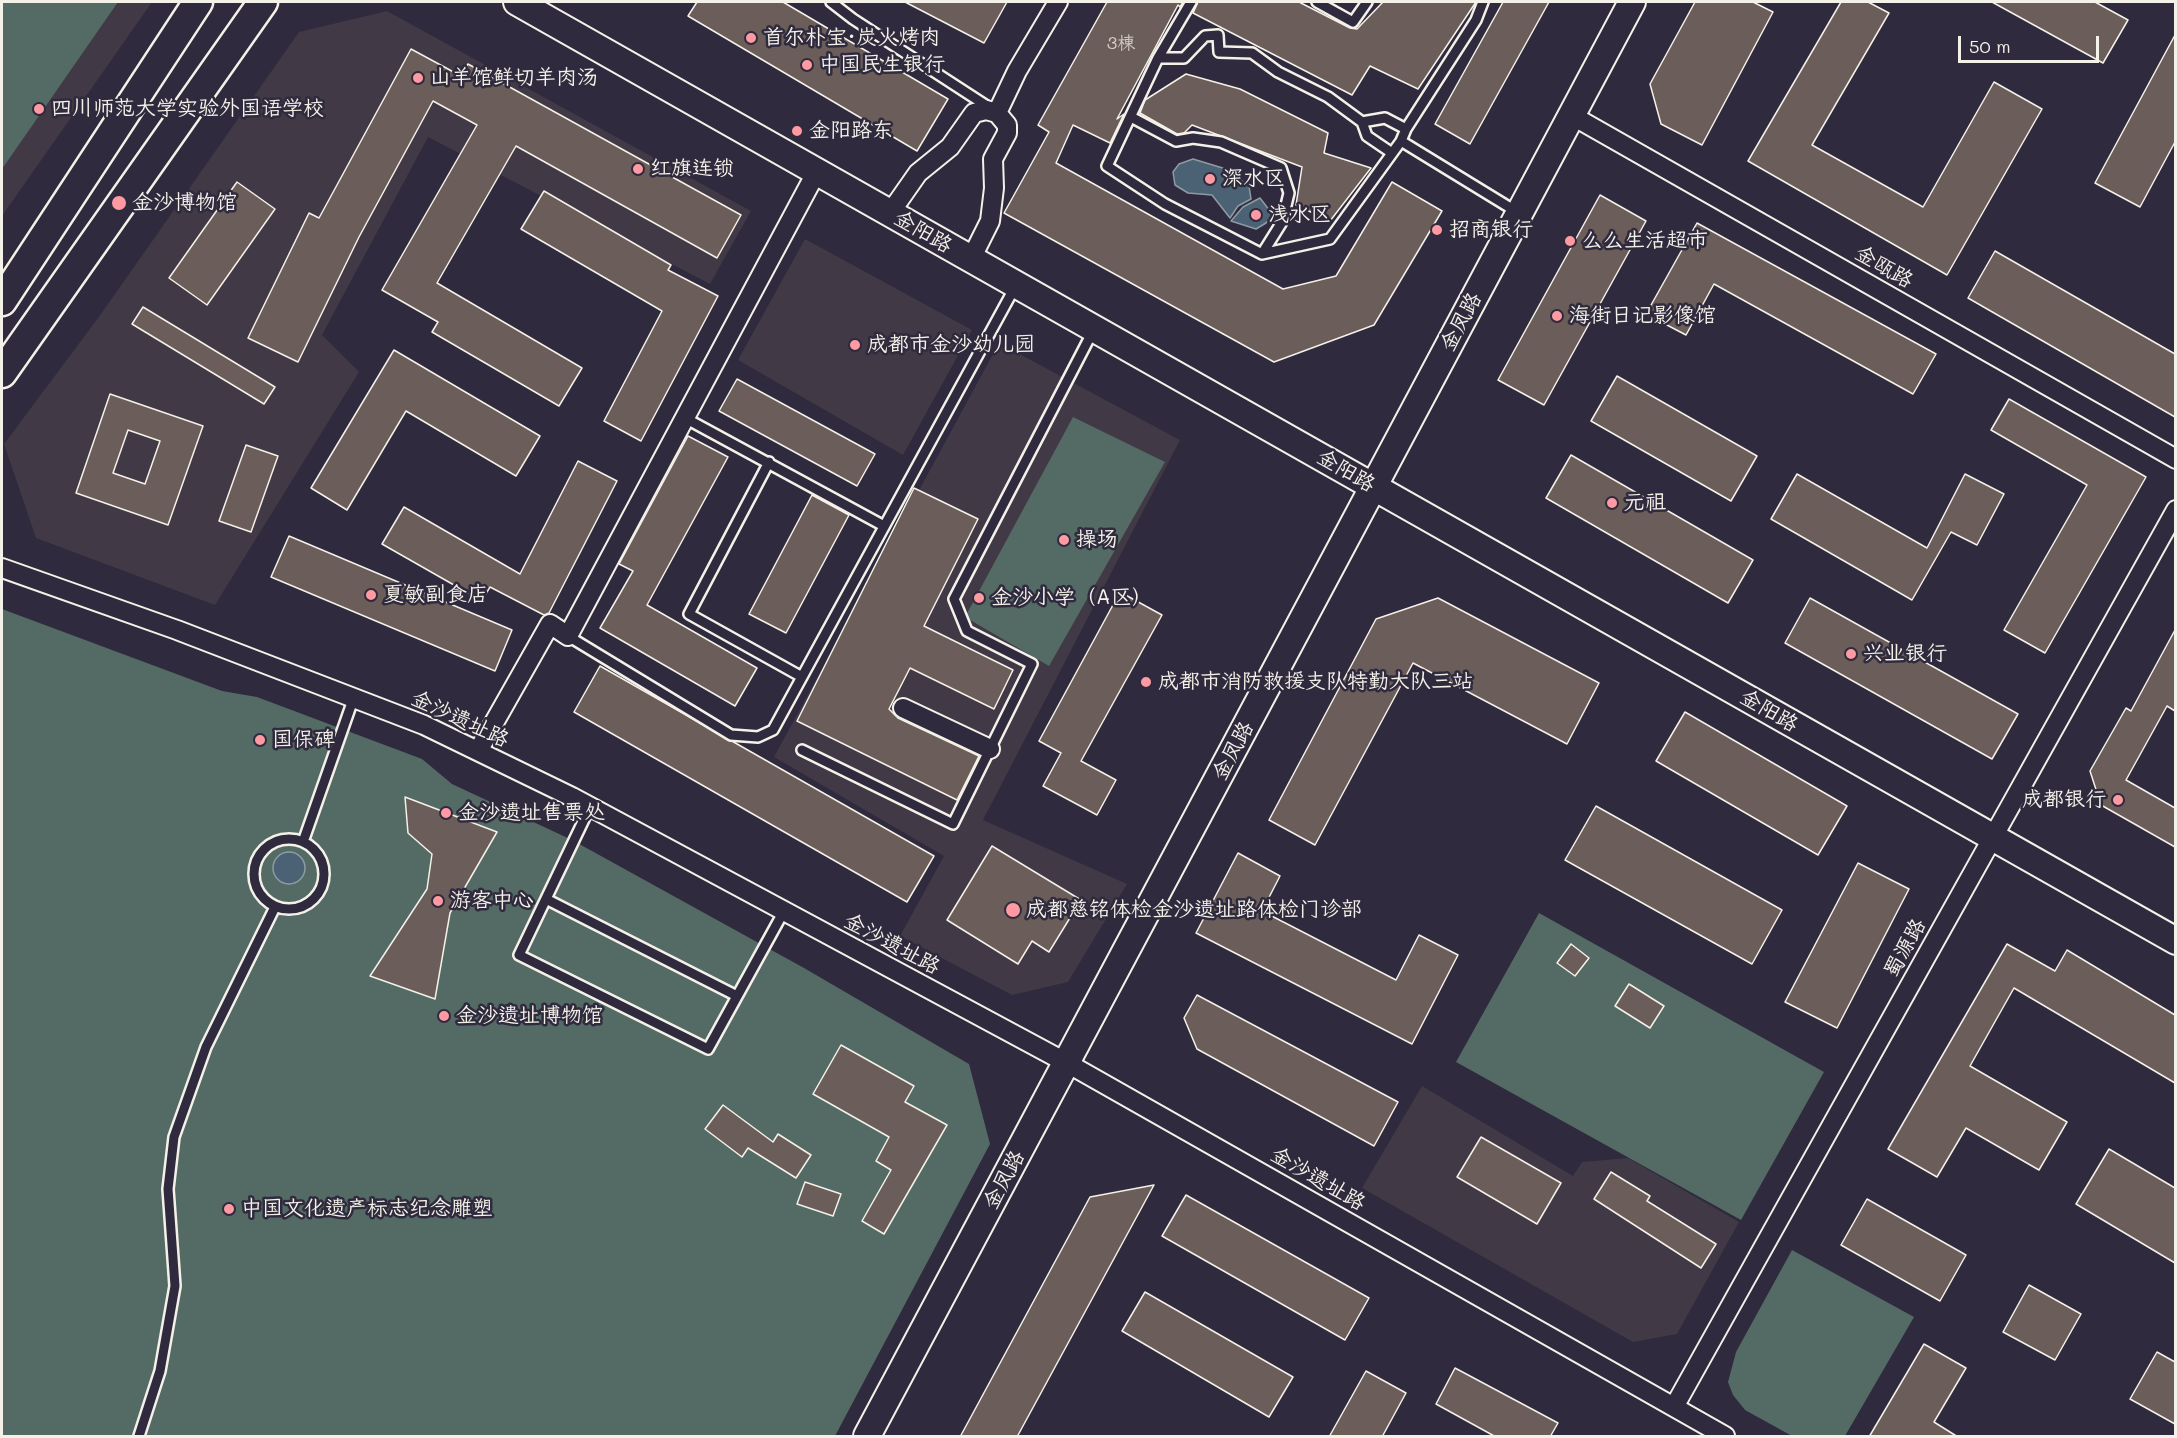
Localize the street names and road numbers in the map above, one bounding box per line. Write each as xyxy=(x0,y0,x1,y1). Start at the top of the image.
street label: 金阳路 xyxy=(889,205,957,259)
street label: 金瓯路 xyxy=(1850,240,1918,294)
street label: 金凤路 xyxy=(1435,288,1487,356)
street label: 金阳路 xyxy=(1312,444,1380,498)
street label: 金阳路 xyxy=(1735,684,1803,738)
street label: 金沙遗址路 xyxy=(407,685,513,753)
street label: 金凤路 xyxy=(1207,717,1259,785)
street label: 金沙遗址路 xyxy=(840,908,944,980)
street label: 蜀源路 xyxy=(1879,914,1931,982)
street label: 金沙遗址路 xyxy=(1266,1142,1370,1216)
street label: 金凤路 xyxy=(978,1146,1030,1214)

